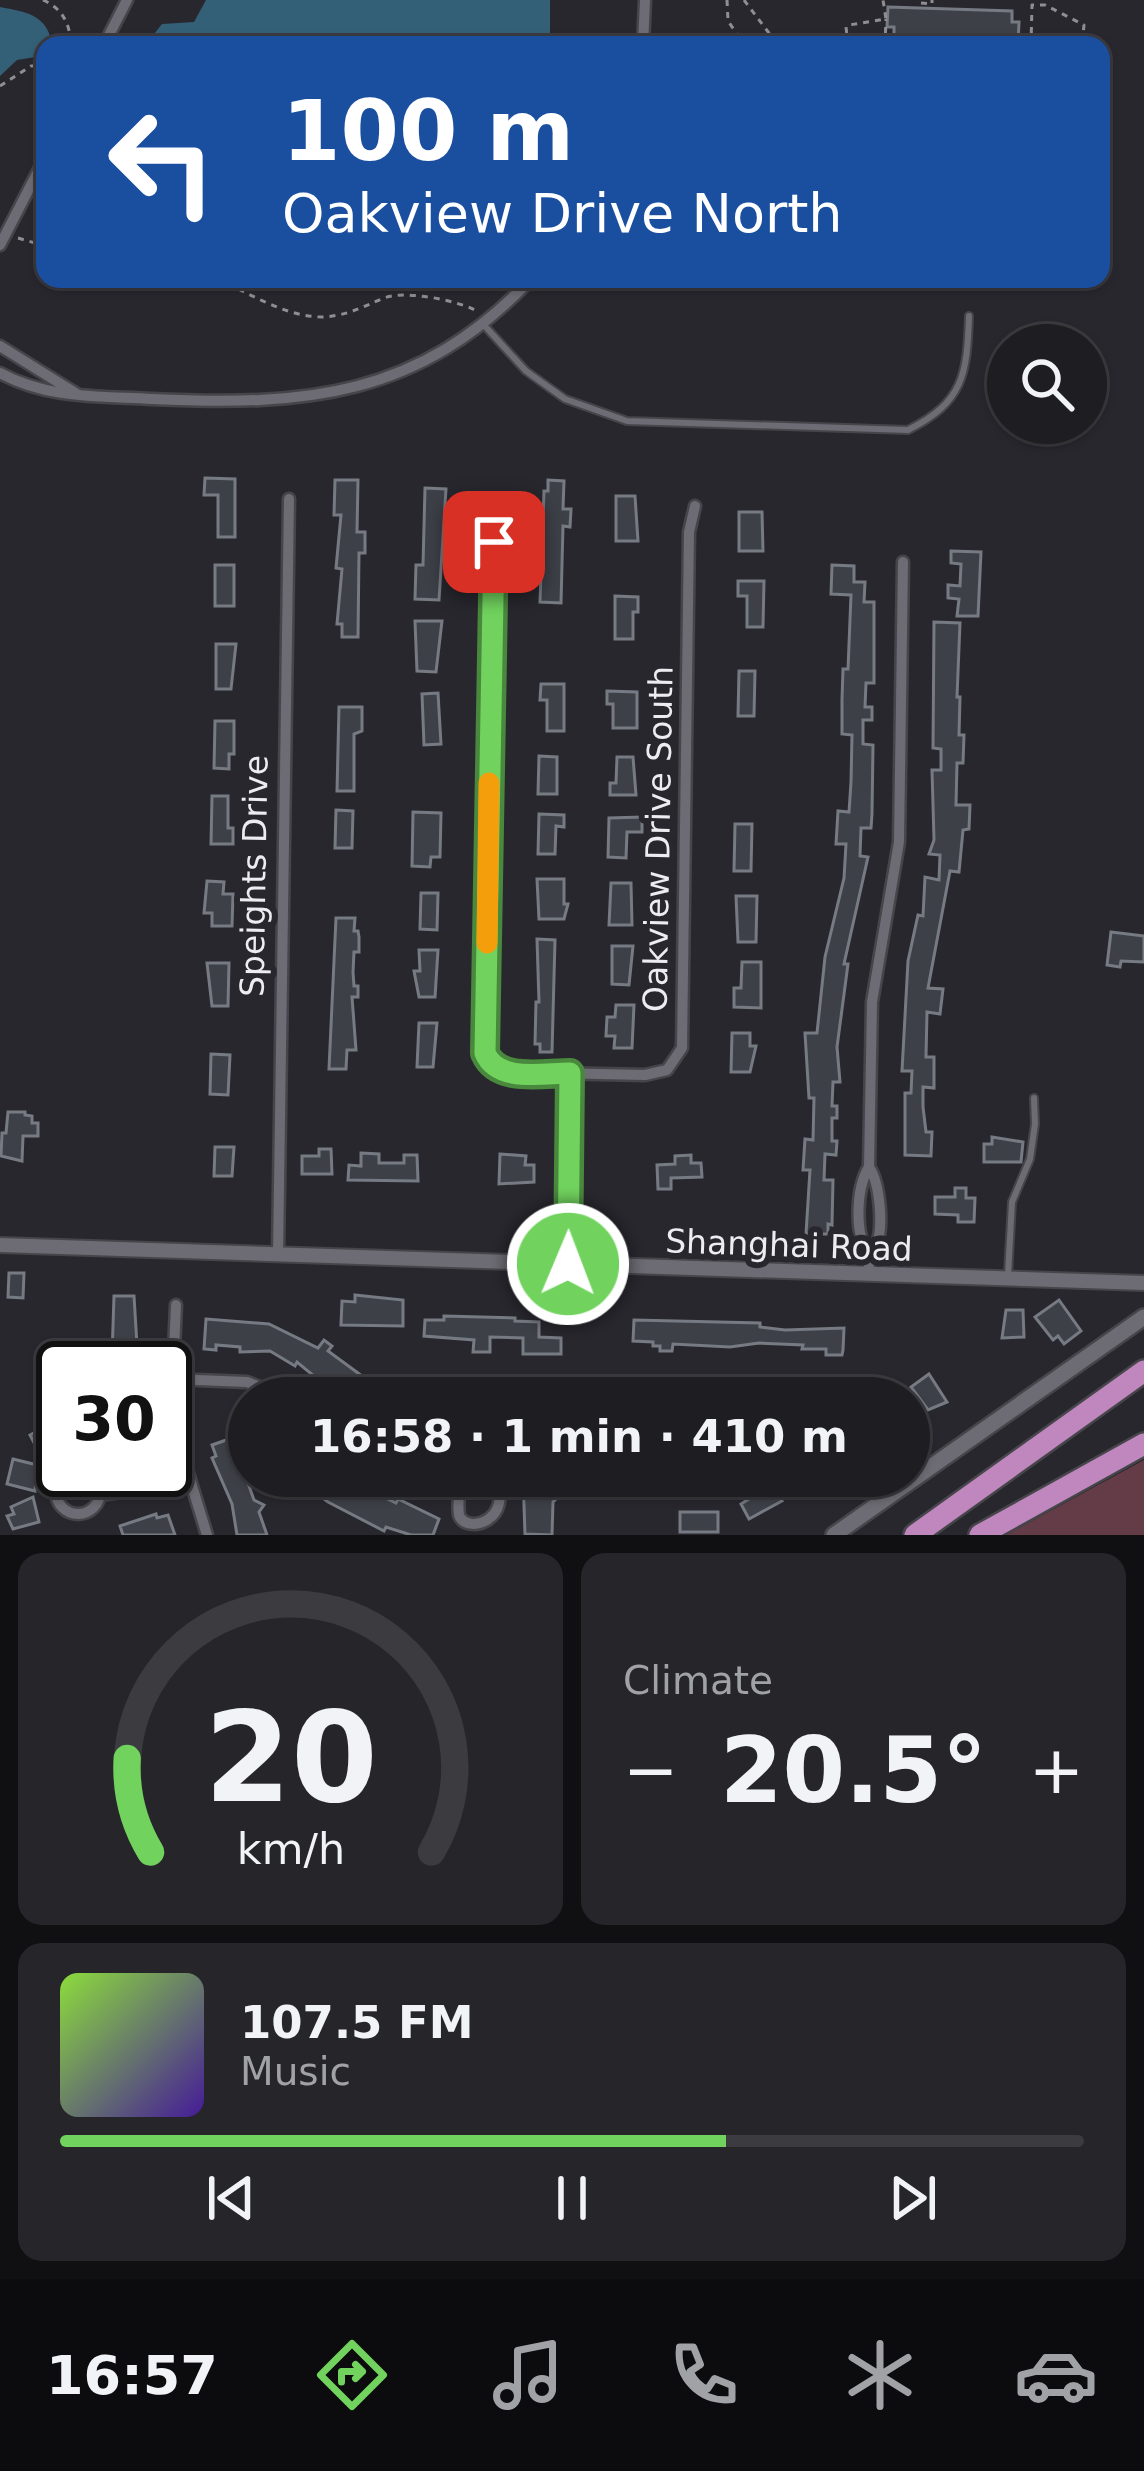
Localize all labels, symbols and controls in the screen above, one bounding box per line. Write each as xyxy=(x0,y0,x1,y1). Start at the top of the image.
text: 100 m xyxy=(282,82,574,180)
icon: left xyxy=(84,84,240,240)
text: Oakview Drive North xyxy=(282,182,843,245)
map controls xyxy=(987,324,1107,444)
button: search xyxy=(987,324,1107,444)
pin xyxy=(443,491,545,593)
icon: arrive xyxy=(461,509,527,575)
street label: Oakview Drive South xyxy=(635,666,681,1012)
street label: Speights Drive xyxy=(232,755,276,997)
position arrow xyxy=(505,1201,631,1327)
street label: Shanghai Road xyxy=(665,1221,913,1269)
speed limit sign: 30 xyxy=(36,1341,192,1497)
text: 16:58 · 1 min · 410 m xyxy=(310,1410,848,1463)
text: Climate xyxy=(623,1658,773,1703)
text: 20 xyxy=(204,1685,377,1830)
text: 20.5° xyxy=(720,1718,987,1823)
text: − xyxy=(623,1732,678,1809)
text: + xyxy=(1029,1732,1084,1809)
text: km/h xyxy=(236,1824,345,1874)
text: 107.5 FM xyxy=(240,1996,474,2049)
text: Music xyxy=(240,2049,351,2094)
icon: previous xyxy=(198,2165,264,2231)
icon: pause xyxy=(539,2165,605,2231)
icon: next xyxy=(880,2165,946,2231)
icon: directions xyxy=(310,2333,394,2417)
icon: music xyxy=(486,2333,570,2417)
icon: phone xyxy=(662,2333,746,2417)
icon: climate xyxy=(838,2333,922,2417)
icon: car xyxy=(1014,2333,1098,2417)
text: 16:57 xyxy=(46,2344,218,2407)

